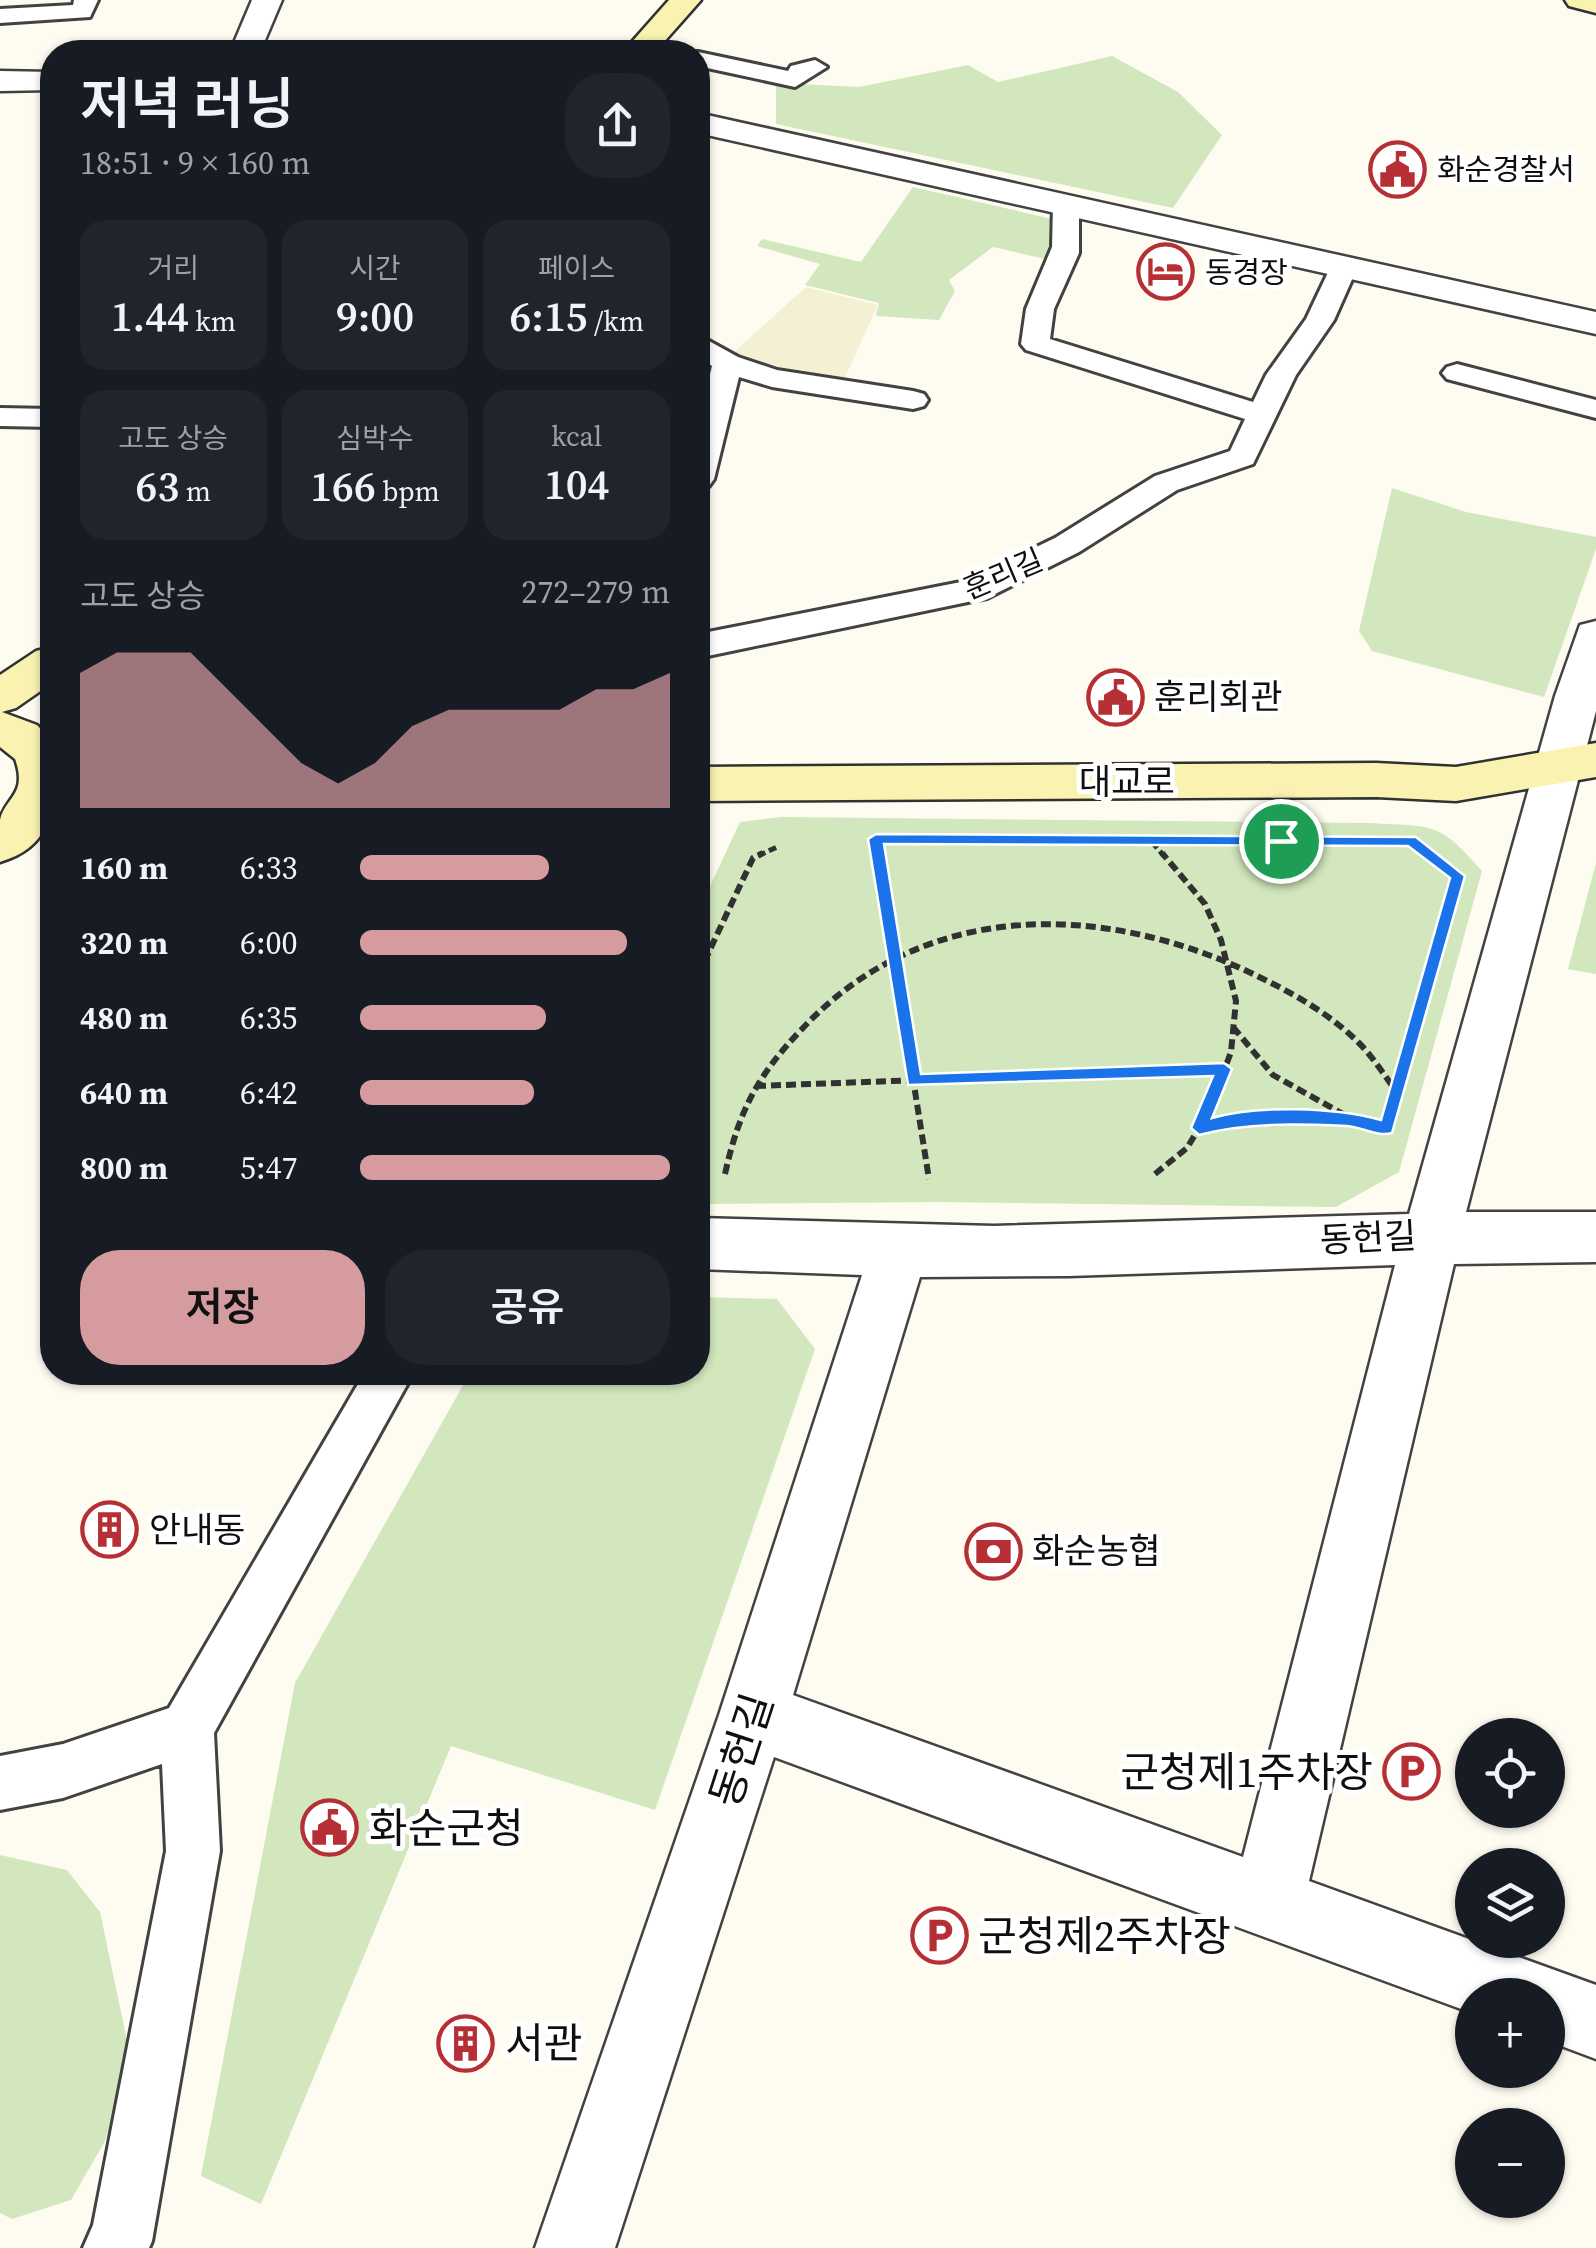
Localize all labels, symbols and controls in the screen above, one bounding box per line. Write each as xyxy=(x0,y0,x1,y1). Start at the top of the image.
text: 저녁 러닝 xyxy=(80,66,295,141)
button: share xyxy=(565,73,670,178)
public building icon: 화순경찰서 xyxy=(1368,139,1428,199)
text: 18:51 · 9 × 160 m xyxy=(80,141,310,185)
place label: 화순경찰서 xyxy=(1437,149,1575,190)
hotel icon: 동경장 xyxy=(1136,242,1196,302)
text: 거리 xyxy=(148,249,199,287)
text: 시간 xyxy=(349,249,401,287)
text: 페이스 xyxy=(538,249,615,287)
place label: 동경장 xyxy=(1205,252,1288,293)
text: 1.44 xyxy=(111,287,189,345)
text: 9:00 xyxy=(336,287,414,345)
text: 6:15 xyxy=(509,287,588,345)
text: km xyxy=(189,302,236,340)
text: /km xyxy=(588,302,644,340)
text: kcal xyxy=(551,417,602,455)
text: 고도 상승 xyxy=(119,419,228,457)
text: 심박수 xyxy=(336,419,414,457)
text: 104 xyxy=(544,455,609,513)
text: 63 xyxy=(136,457,179,515)
text: 166 xyxy=(310,457,376,515)
text: m xyxy=(179,472,211,510)
text: bpm xyxy=(376,472,440,510)
street label: 훈리길 xyxy=(957,539,1049,609)
text: 272–279 m xyxy=(521,570,670,614)
text: 고도 상승 xyxy=(80,574,205,618)
public building icon: 훈리회관 xyxy=(1085,667,1145,727)
place label: 훈리회관 xyxy=(1154,673,1283,721)
street label: 대교로 xyxy=(1079,758,1175,806)
pin xyxy=(1239,799,1324,884)
icon: arrive xyxy=(1254,814,1309,869)
text: 160 m xyxy=(80,846,168,890)
text: 6:33 xyxy=(240,846,298,890)
text: 320 m xyxy=(80,921,168,965)
text: 6:00 xyxy=(240,921,298,965)
text: 480 m xyxy=(80,996,168,1040)
text: 6:35 xyxy=(240,996,298,1040)
text: 640 m xyxy=(80,1071,168,1115)
text: 6:42 xyxy=(240,1071,298,1115)
text: 800 m xyxy=(80,1146,168,1190)
text: 5:47 xyxy=(240,1146,298,1190)
street label: 동헌길 xyxy=(1319,1212,1417,1264)
button: 저장 xyxy=(80,1250,365,1365)
button: 공유 xyxy=(385,1250,670,1365)
building icon: 안내동 xyxy=(80,1500,140,1560)
place label: 안내동 xyxy=(149,1506,246,1554)
bank icon: 화순농협 xyxy=(963,1521,1023,1581)
place label: 화순농협 xyxy=(1032,1527,1161,1575)
street label: 동헌길 xyxy=(696,1686,786,1814)
map controls xyxy=(1455,1718,1565,2218)
button: locate xyxy=(1455,1718,1565,1828)
parking icon: 군청제1주차장 xyxy=(1382,1742,1442,1802)
place label: 군청제1주차장 xyxy=(1120,1743,1373,1801)
public building icon: 화순군청 xyxy=(300,1798,360,1858)
place label: 화순군청 xyxy=(369,1799,524,1857)
button: layers xyxy=(1455,1848,1565,1958)
parking icon: 군청제2주차장 xyxy=(909,1906,969,1966)
place label: 군청제2주차장 xyxy=(978,1907,1231,1965)
button: + xyxy=(1455,1978,1565,2088)
building icon: 서관 xyxy=(436,2013,496,2073)
place label: 서관 xyxy=(505,2014,582,2072)
button: − xyxy=(1455,2108,1565,2218)

